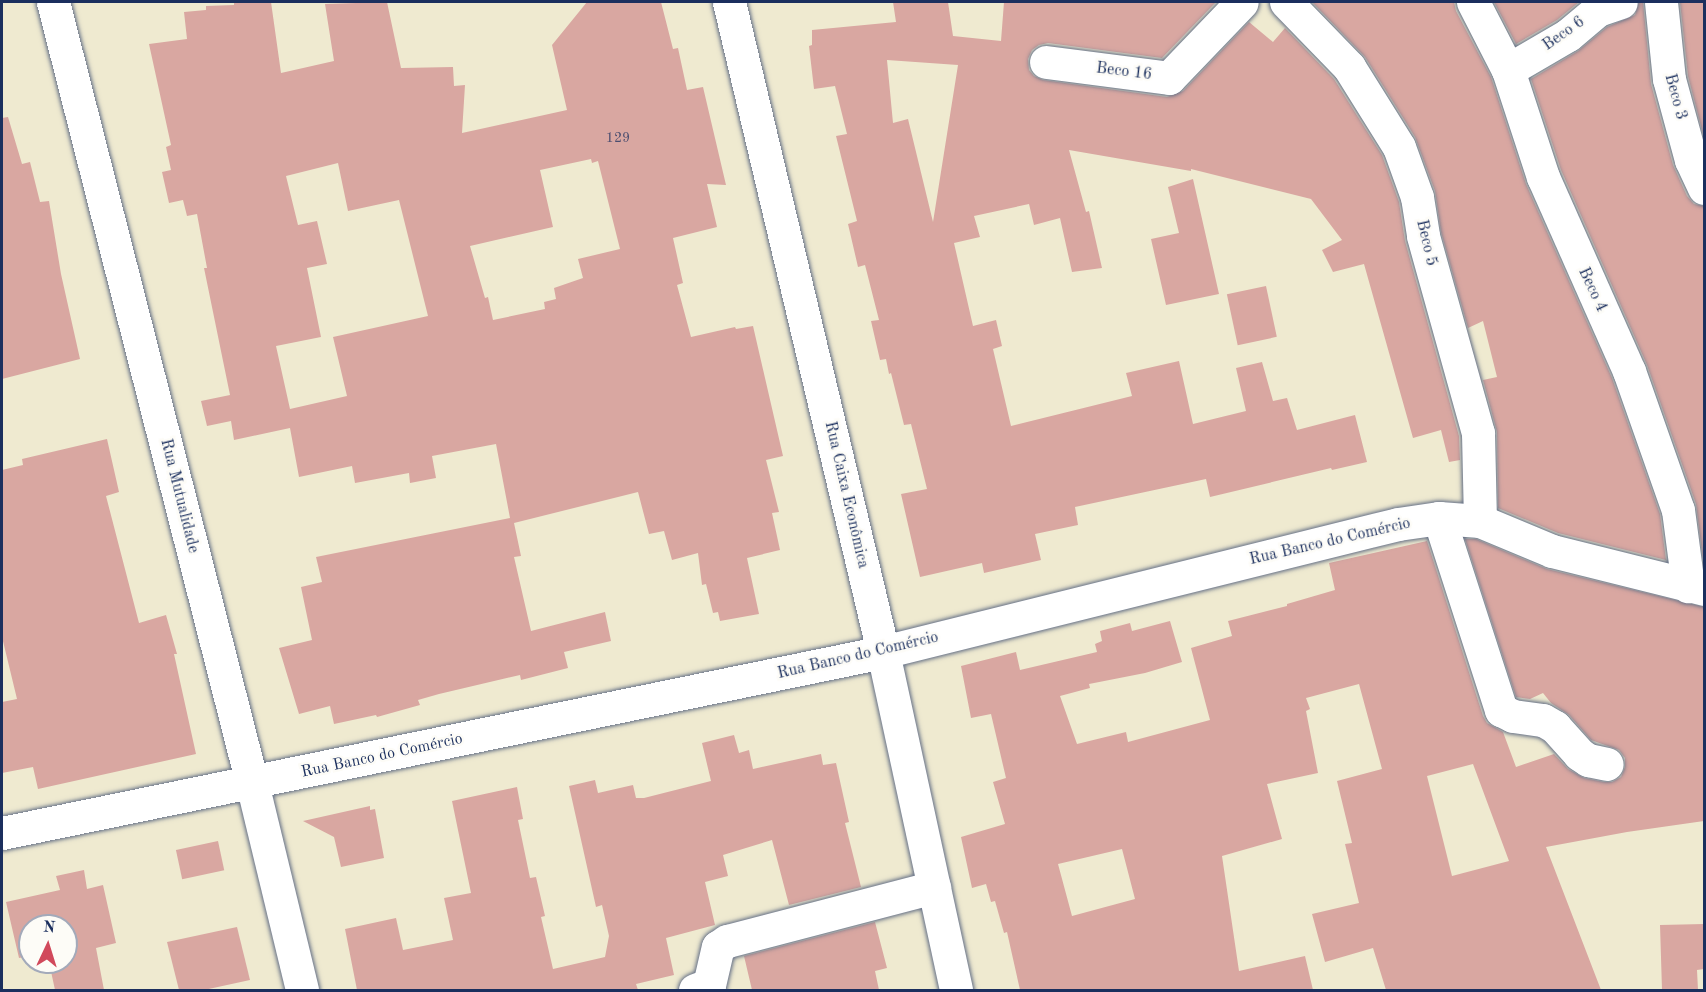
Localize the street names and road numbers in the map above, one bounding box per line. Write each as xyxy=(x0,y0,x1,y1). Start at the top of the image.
street label: Beco 6 xyxy=(1539,13,1589,55)
street label: Beco 16 xyxy=(1095,59,1153,85)
street label: Beco 3 xyxy=(1660,72,1690,122)
street label: Beco 5 xyxy=(1411,218,1441,268)
street label: Beco 4 xyxy=(1573,265,1611,315)
street label: Rua Caixa Econômica xyxy=(820,420,872,570)
street label: Rua Mutualidade xyxy=(156,437,202,555)
street label: Rua Banco do Comércio xyxy=(1248,514,1412,570)
street label: Rua Banco do Comércio xyxy=(776,628,940,684)
street label: Rua Banco do Comércio xyxy=(299,729,465,783)

